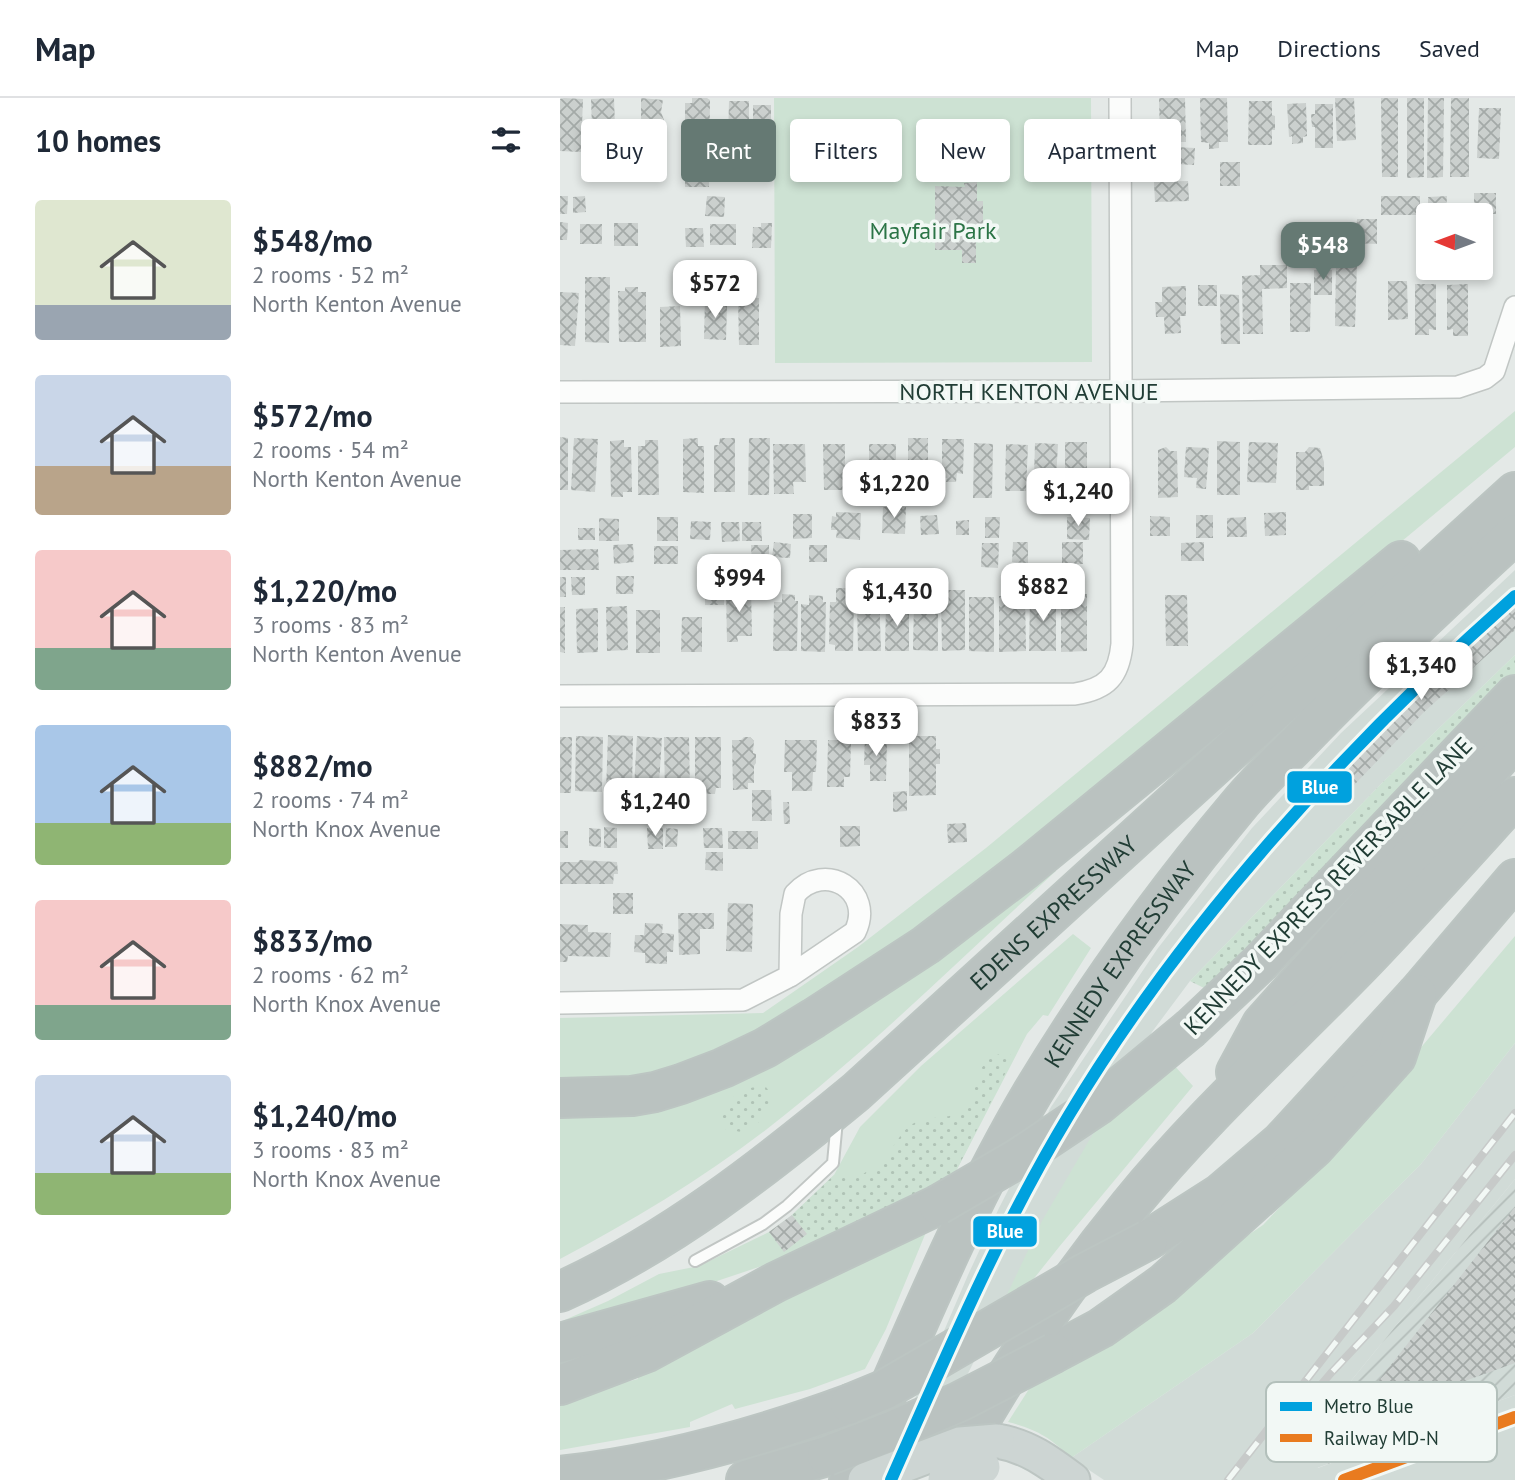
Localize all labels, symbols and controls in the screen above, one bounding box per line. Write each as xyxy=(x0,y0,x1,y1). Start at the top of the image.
text: Map xyxy=(35,27,96,70)
text: Map xyxy=(1195,33,1239,64)
text: Directions xyxy=(1277,33,1381,64)
text: Saved xyxy=(1419,33,1480,64)
chip: Buy xyxy=(581,119,667,182)
chip: Rent xyxy=(681,119,776,182)
chip: Filters xyxy=(790,119,902,182)
chip: New xyxy=(916,119,1010,182)
chip: Apartment xyxy=(1024,119,1181,182)
text: 10 homes xyxy=(35,121,161,160)
icon: filters xyxy=(487,121,525,159)
north arrow xyxy=(1416,203,1493,280)
map controls xyxy=(1416,203,1493,280)
park label: Mayfair Park xyxy=(870,215,997,246)
text: $548/mo xyxy=(252,221,373,260)
pin: $548 xyxy=(1282,222,1364,282)
icon: home xyxy=(91,228,175,312)
text: $548 xyxy=(1297,230,1349,259)
text: 2 rooms · 52 m² xyxy=(252,260,409,289)
pin: $572 xyxy=(674,260,756,320)
text: $572 xyxy=(689,268,741,297)
text: North Kenton Avenue xyxy=(252,289,462,318)
street label: NORTH KENTON AVENUE xyxy=(899,376,1159,407)
text: $572/mo xyxy=(252,396,373,435)
icon: home xyxy=(91,403,175,487)
text: 2 rooms · 54 m² xyxy=(252,435,409,464)
pin: $1,220 xyxy=(837,460,951,520)
text: North Kenton Avenue xyxy=(252,464,462,493)
text: $1,220 xyxy=(858,468,930,497)
pin: $1,240 xyxy=(1021,468,1135,528)
text: $1,240 xyxy=(1042,476,1114,505)
pin: $994 xyxy=(698,554,780,614)
text: $994 xyxy=(713,562,765,591)
pin: $882 xyxy=(1002,564,1084,623)
pin: $1,430 xyxy=(840,568,954,628)
text: $1,220/mo xyxy=(252,571,397,610)
text: $882 xyxy=(1017,571,1069,600)
text: $1,430 xyxy=(861,576,933,605)
icon: home xyxy=(91,578,175,662)
text: 3 rooms · 83 m² xyxy=(252,610,409,639)
text: North Kenton Avenue xyxy=(252,639,462,668)
pin: $1,340 xyxy=(1364,642,1478,702)
text: $1,340 xyxy=(1385,650,1457,679)
pin: $833 xyxy=(835,698,917,758)
text: $833 xyxy=(850,706,902,735)
street label: KENNEDY EXPRESS REVERSABLE LANE xyxy=(1177,730,1479,1042)
text: $882/mo xyxy=(252,746,373,785)
icon: home xyxy=(91,753,175,837)
line badge: Blue xyxy=(1286,770,1353,804)
text: Blue xyxy=(1302,775,1338,799)
pin: $1,240 xyxy=(598,778,712,838)
text: 2 rooms · 74 m² xyxy=(252,785,409,814)
text: $1,240 xyxy=(619,786,691,815)
text: North Knox Avenue xyxy=(252,814,441,843)
street label: EDENS EXPRESSWAY xyxy=(963,828,1144,996)
street label: KENNEDY EXPRESSWAY xyxy=(1036,854,1203,1073)
text: $833/mo xyxy=(252,921,373,960)
icon: home xyxy=(91,928,175,1012)
text: 2 rooms · 62 m² xyxy=(252,960,409,989)
text: North Knox Avenue xyxy=(252,989,441,1018)
text: $1,240/mo xyxy=(252,1096,397,1135)
icon: home xyxy=(91,1103,175,1187)
text: 3 rooms · 83 m² xyxy=(252,1135,409,1164)
text: North Knox Avenue xyxy=(252,1164,441,1193)
line badge: Blue xyxy=(972,1215,1038,1248)
text: Blue xyxy=(987,1219,1023,1243)
legend xyxy=(1266,1382,1497,1462)
text: Metro Blue xyxy=(1324,1394,1413,1418)
text: Railway MD-N xyxy=(1324,1426,1439,1450)

